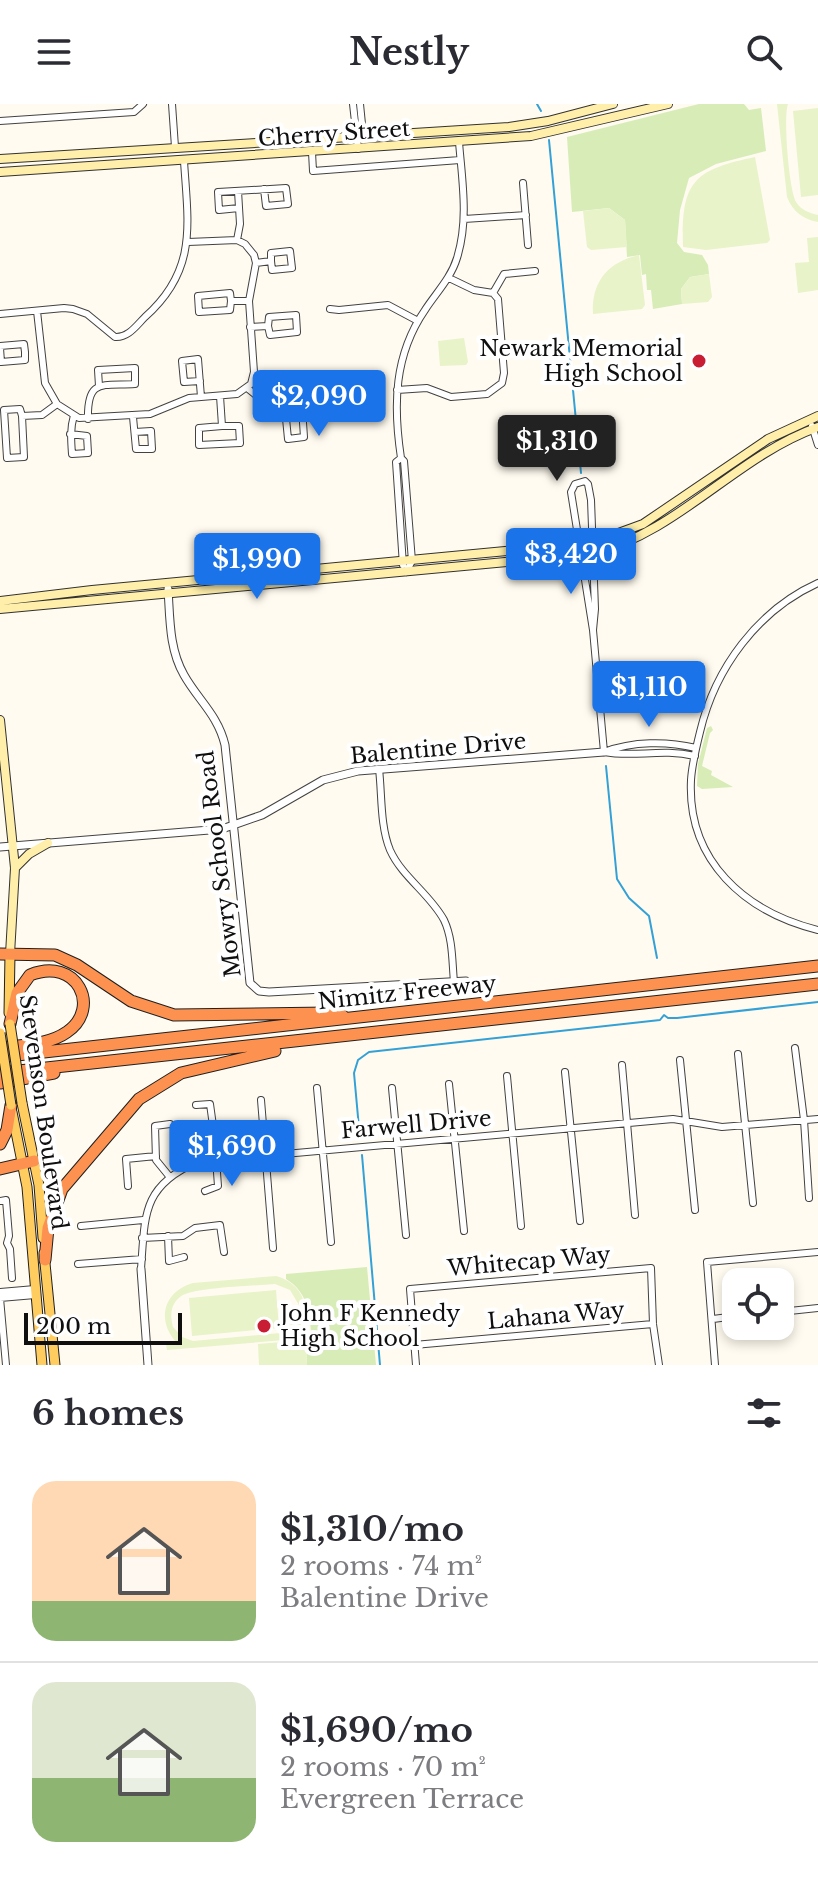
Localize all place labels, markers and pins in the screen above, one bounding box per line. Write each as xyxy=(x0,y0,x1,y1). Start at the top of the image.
place label: Newark Memorial High School xyxy=(479,335,683,387)
marker: Newark Memorial High School xyxy=(690,352,708,370)
pin: $2,090 xyxy=(254,370,384,438)
pin: $1,310 xyxy=(492,415,622,483)
pin: $3,420 xyxy=(506,528,636,596)
pin: $1,990 xyxy=(192,533,322,601)
pin: $1,110 xyxy=(584,661,714,729)
pin: $1,690 xyxy=(167,1120,297,1188)
place label: John F Kennedy High School xyxy=(277,1300,460,1352)
marker: John F Kennedy High School xyxy=(255,1317,273,1335)

